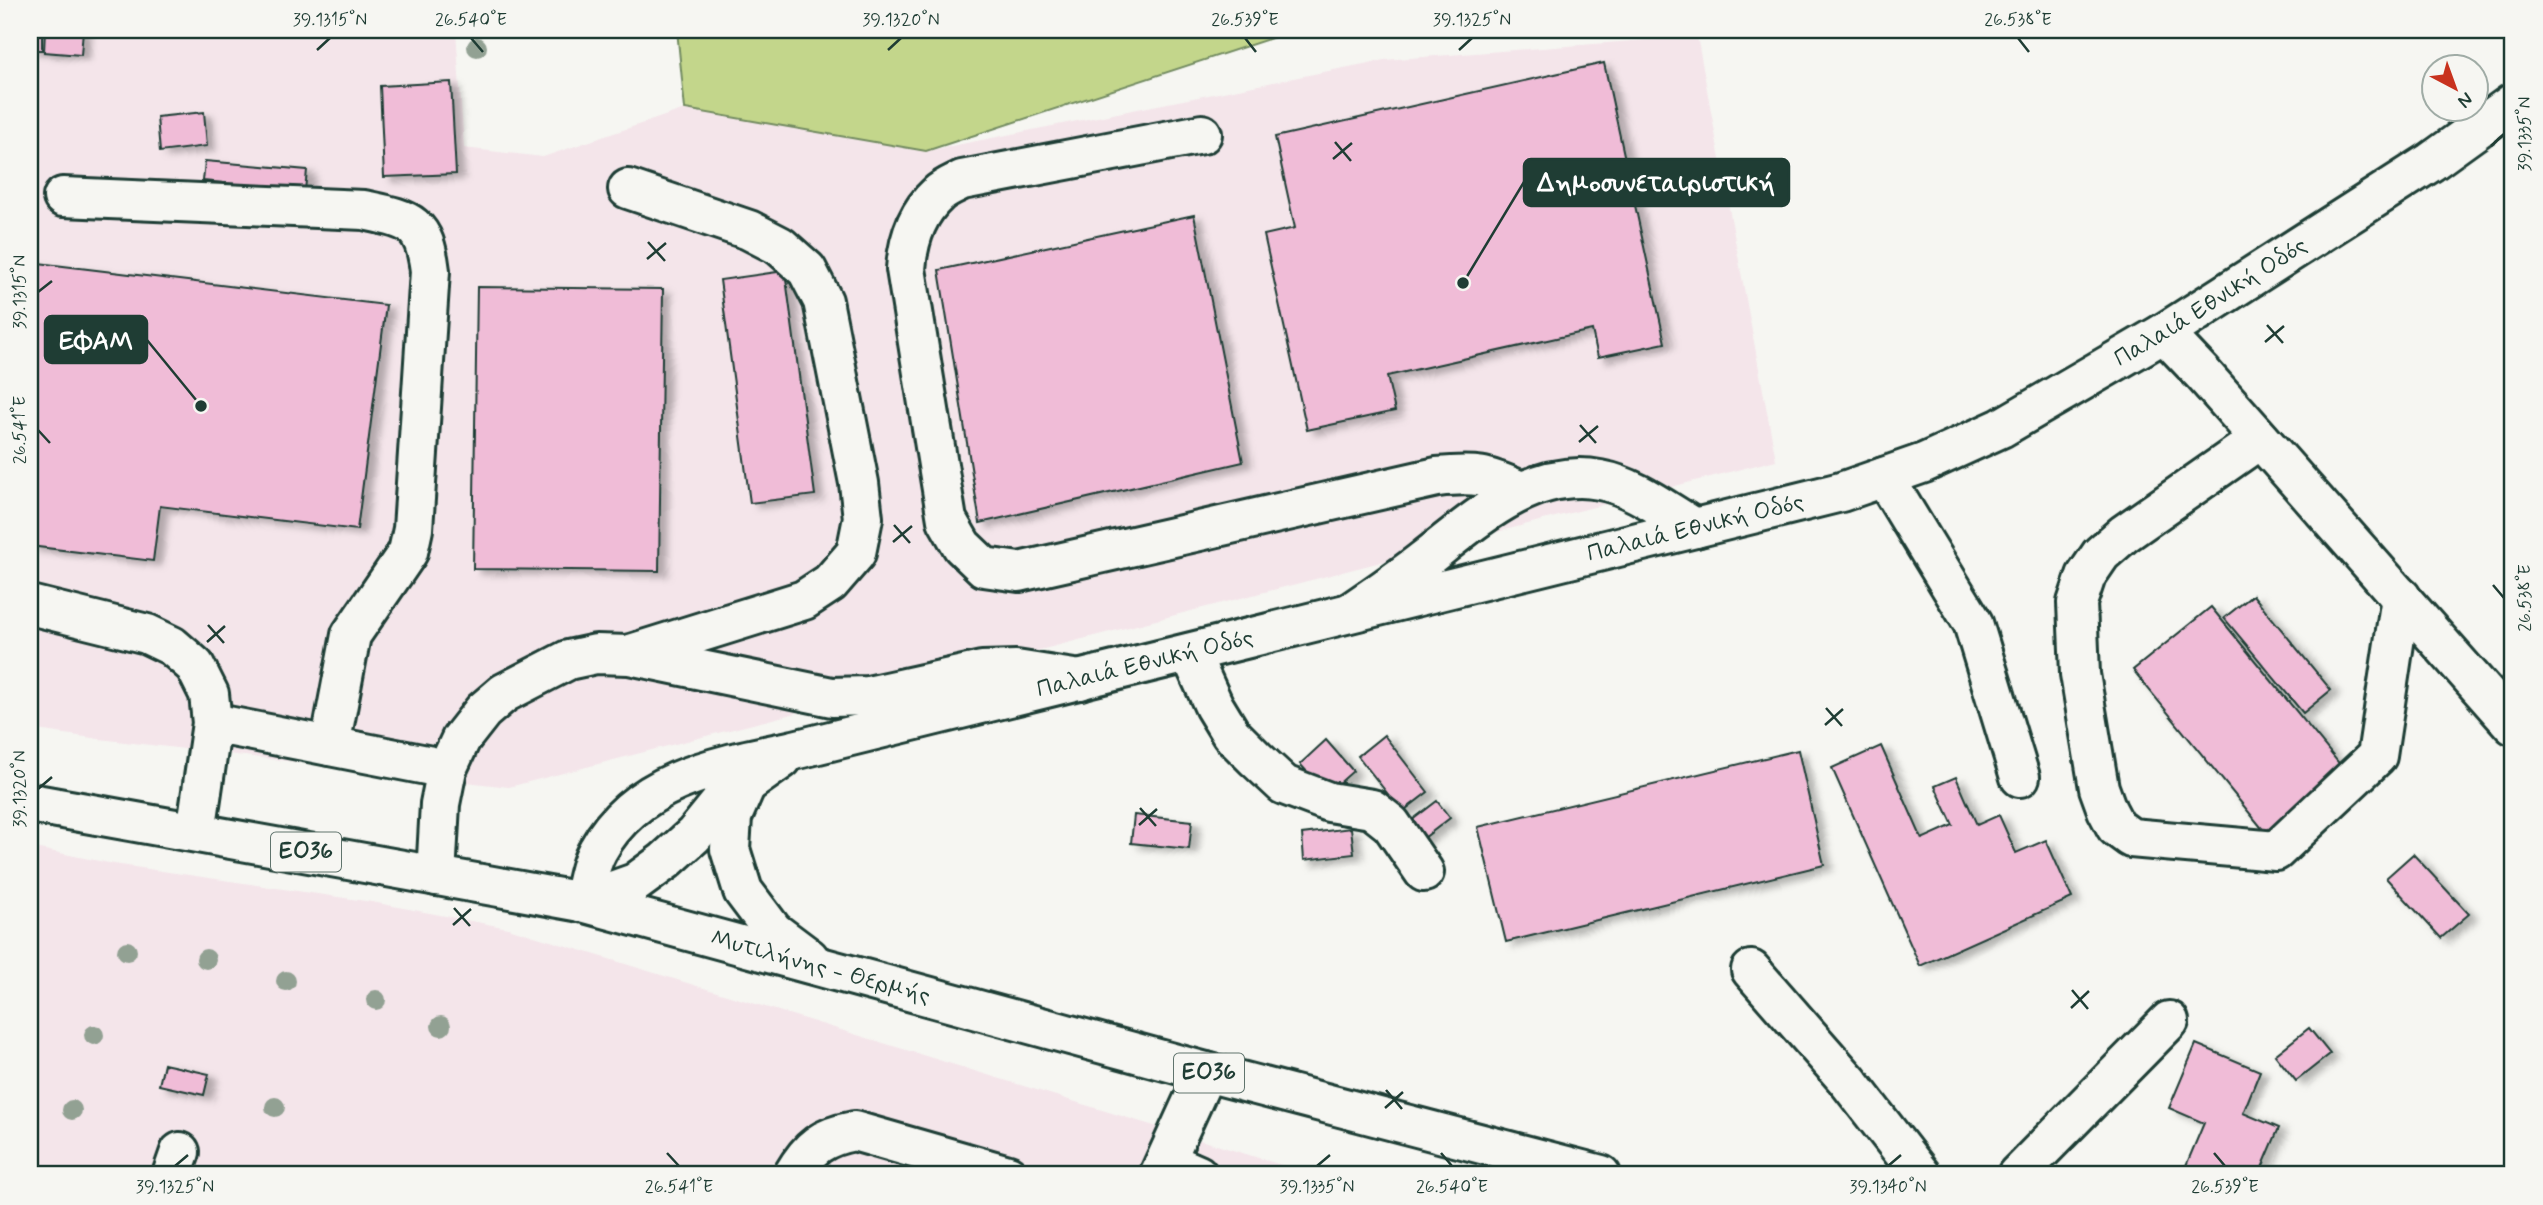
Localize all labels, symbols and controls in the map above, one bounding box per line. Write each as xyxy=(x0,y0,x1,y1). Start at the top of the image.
text: 39.1315°N xyxy=(293,8,367,32)
text: 26.540°E xyxy=(435,8,507,32)
text: 39.1320°N xyxy=(862,8,940,32)
text: 26.539°E xyxy=(1211,8,1279,32)
text: 39.1325°N xyxy=(1433,8,1511,32)
text: 26.538°E xyxy=(1984,8,2052,32)
north arrow xyxy=(2420,52,2490,122)
text: N xyxy=(2452,86,2478,113)
text: 39.1335°N xyxy=(2513,97,2537,171)
callout: Δημοσυνεταιριστική xyxy=(1524,159,1789,206)
text: Δημοσυνεταιριστική xyxy=(1536,167,1775,201)
street label: Παλαιά Εθνική Οδός xyxy=(2109,230,2313,374)
text: 39.1315°N xyxy=(8,255,32,329)
callout: ΕΦΑΜ xyxy=(45,316,147,363)
text: ΕΦΑΜ xyxy=(59,325,133,359)
text: 26.541°E xyxy=(8,396,32,464)
street label: Παλαιά Εθνική Οδός xyxy=(1584,486,1807,570)
text: 26.538°E xyxy=(2513,564,2537,632)
street label: Παλαιά Εθνική Οδός xyxy=(1033,622,1257,705)
text: 39.1320°N xyxy=(8,750,32,828)
road number: ΕΟ36 xyxy=(271,832,341,872)
street label: Μυτιλήνης - Θερμής xyxy=(707,922,934,1012)
road number: ΕΟ36 xyxy=(1174,1054,1244,1092)
text: 39.1325°N xyxy=(136,1175,214,1199)
text: 26.541°E xyxy=(645,1175,713,1199)
text: 39.1335°N xyxy=(1280,1175,1354,1199)
text: 26.540°E xyxy=(1416,1175,1488,1199)
text: 39.1340°N xyxy=(1849,1175,1927,1199)
text: 26.539°E xyxy=(2191,1175,2259,1199)

